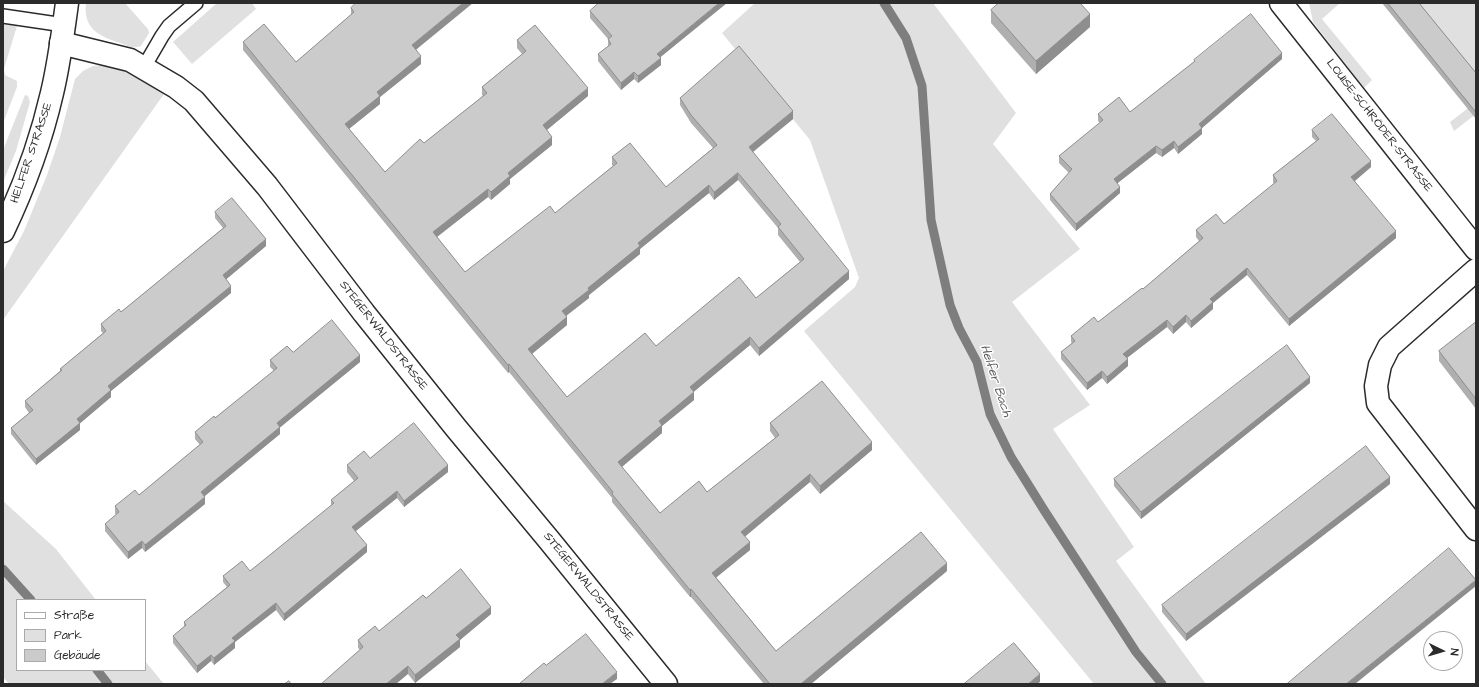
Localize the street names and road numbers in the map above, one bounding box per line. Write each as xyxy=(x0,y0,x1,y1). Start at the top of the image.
street label: LOUISE-SCHRÖDER-STRASSE xyxy=(1323,57,1435,195)
street label: HELFER STRASSE xyxy=(8,101,56,205)
street label: STEGERWALDSTRASSE xyxy=(336,278,430,394)
street label: STEGERWALDSTRASSE xyxy=(540,530,636,644)

